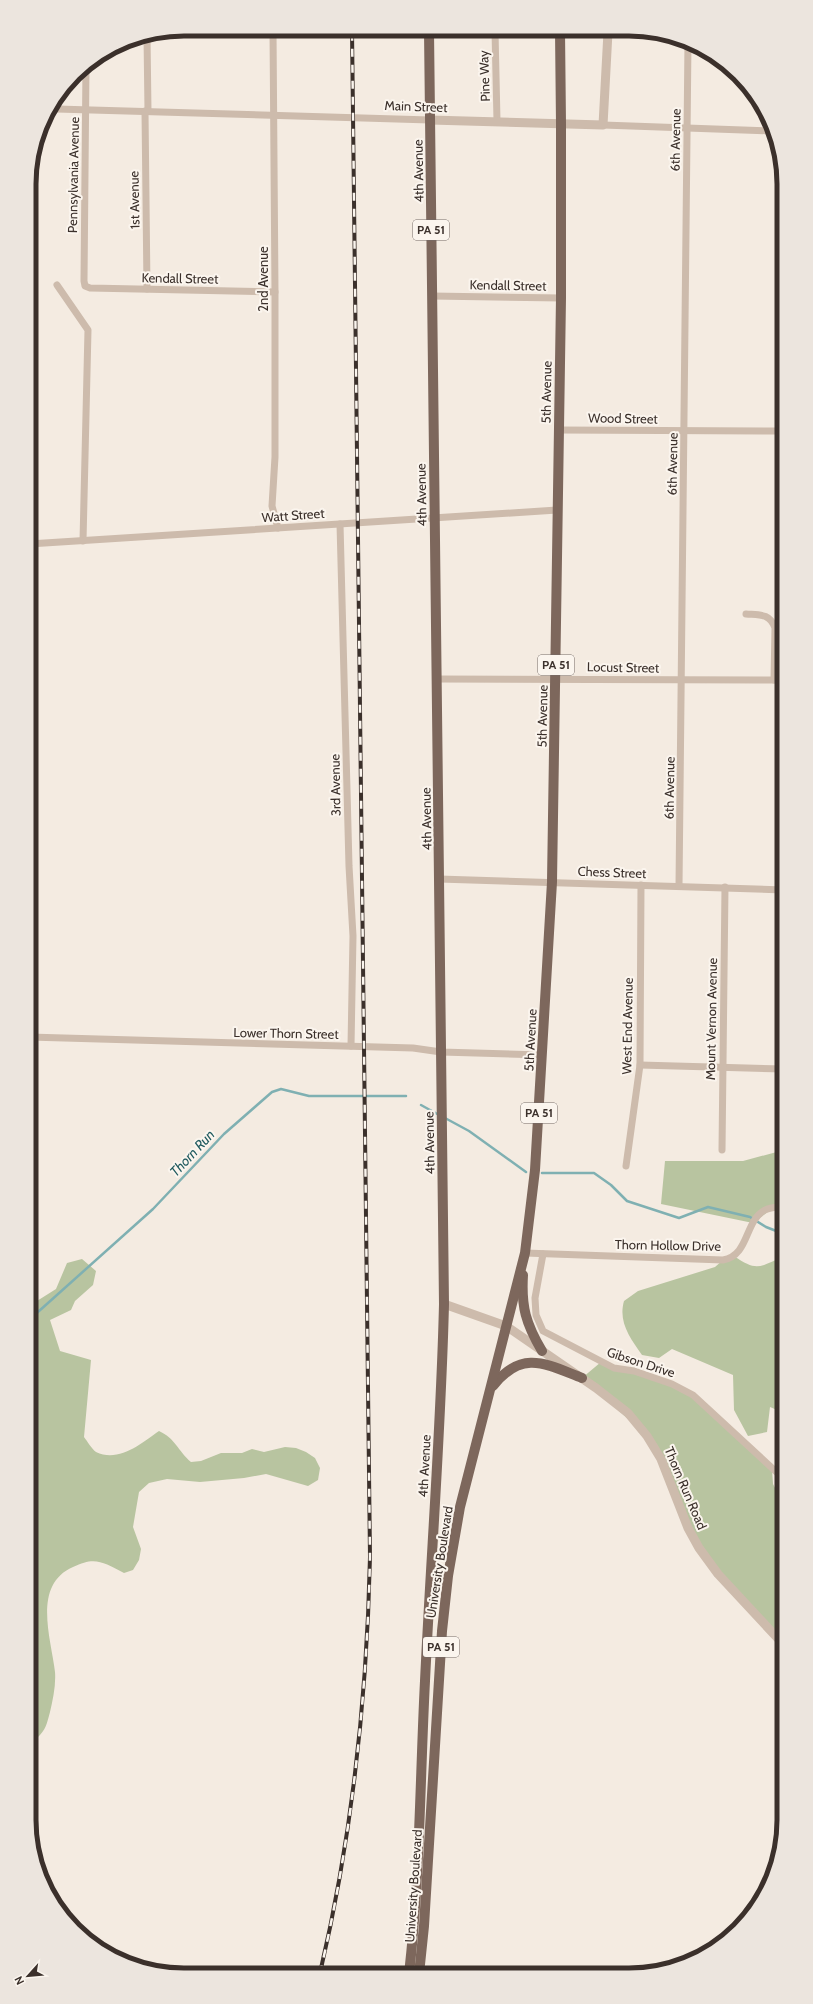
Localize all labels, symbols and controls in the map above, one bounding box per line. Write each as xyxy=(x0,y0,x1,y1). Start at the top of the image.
street label: Pine Way xyxy=(475,50,493,102)
street label: Main Street xyxy=(384,97,448,115)
street label: 6th Avenue xyxy=(666,108,684,172)
street label: Pennsylvania Avenue xyxy=(64,116,82,233)
street label: 4th Avenue xyxy=(409,139,427,203)
street label: 1st Avenue xyxy=(125,170,143,229)
road number: PA 51 xyxy=(413,220,449,240)
street label: 2nd Avenue xyxy=(255,246,271,312)
street label: Kendall Street xyxy=(141,269,219,287)
street label: Kendall Street xyxy=(469,276,547,294)
street label: 5th Avenue xyxy=(537,360,555,423)
street label: Wood Street xyxy=(588,409,659,427)
street label: 6th Avenue xyxy=(663,432,681,496)
street label: 4th Avenue xyxy=(412,463,430,527)
street label: Watt Street xyxy=(261,505,326,525)
road number: PA 51 xyxy=(538,655,574,675)
street label: Locust Street xyxy=(587,658,660,676)
street label: 5th Avenue xyxy=(533,684,551,747)
street label: 3rd Avenue xyxy=(326,753,344,816)
street label: 6th Avenue xyxy=(660,756,678,820)
street label: 4th Avenue xyxy=(417,787,435,851)
street label: Chess Street xyxy=(577,863,647,881)
street label: Mount Vernon Avenue xyxy=(702,957,720,1080)
street label: West End Avenue xyxy=(618,977,636,1075)
street label: 5th Avenue xyxy=(520,1008,540,1072)
street label: Lower Thorn Street xyxy=(233,1024,339,1042)
road number: PA 51 xyxy=(521,1103,557,1123)
street label: 4th Avenue xyxy=(420,1111,438,1175)
water label: Thorn Run xyxy=(166,1126,218,1180)
street label: Thorn Hollow Drive xyxy=(615,1236,722,1254)
street label: Gibson Drive xyxy=(605,1343,677,1381)
street label: 4th Avenue xyxy=(414,1434,434,1498)
street label: Thorn Run Road xyxy=(661,1444,711,1532)
street label: University Boulevard xyxy=(422,1505,456,1619)
road number: PA 51 xyxy=(423,1637,459,1657)
street label: University Boulevard xyxy=(401,1829,425,1943)
north arrow xyxy=(8,1956,48,1996)
text: N xyxy=(11,1974,27,1987)

